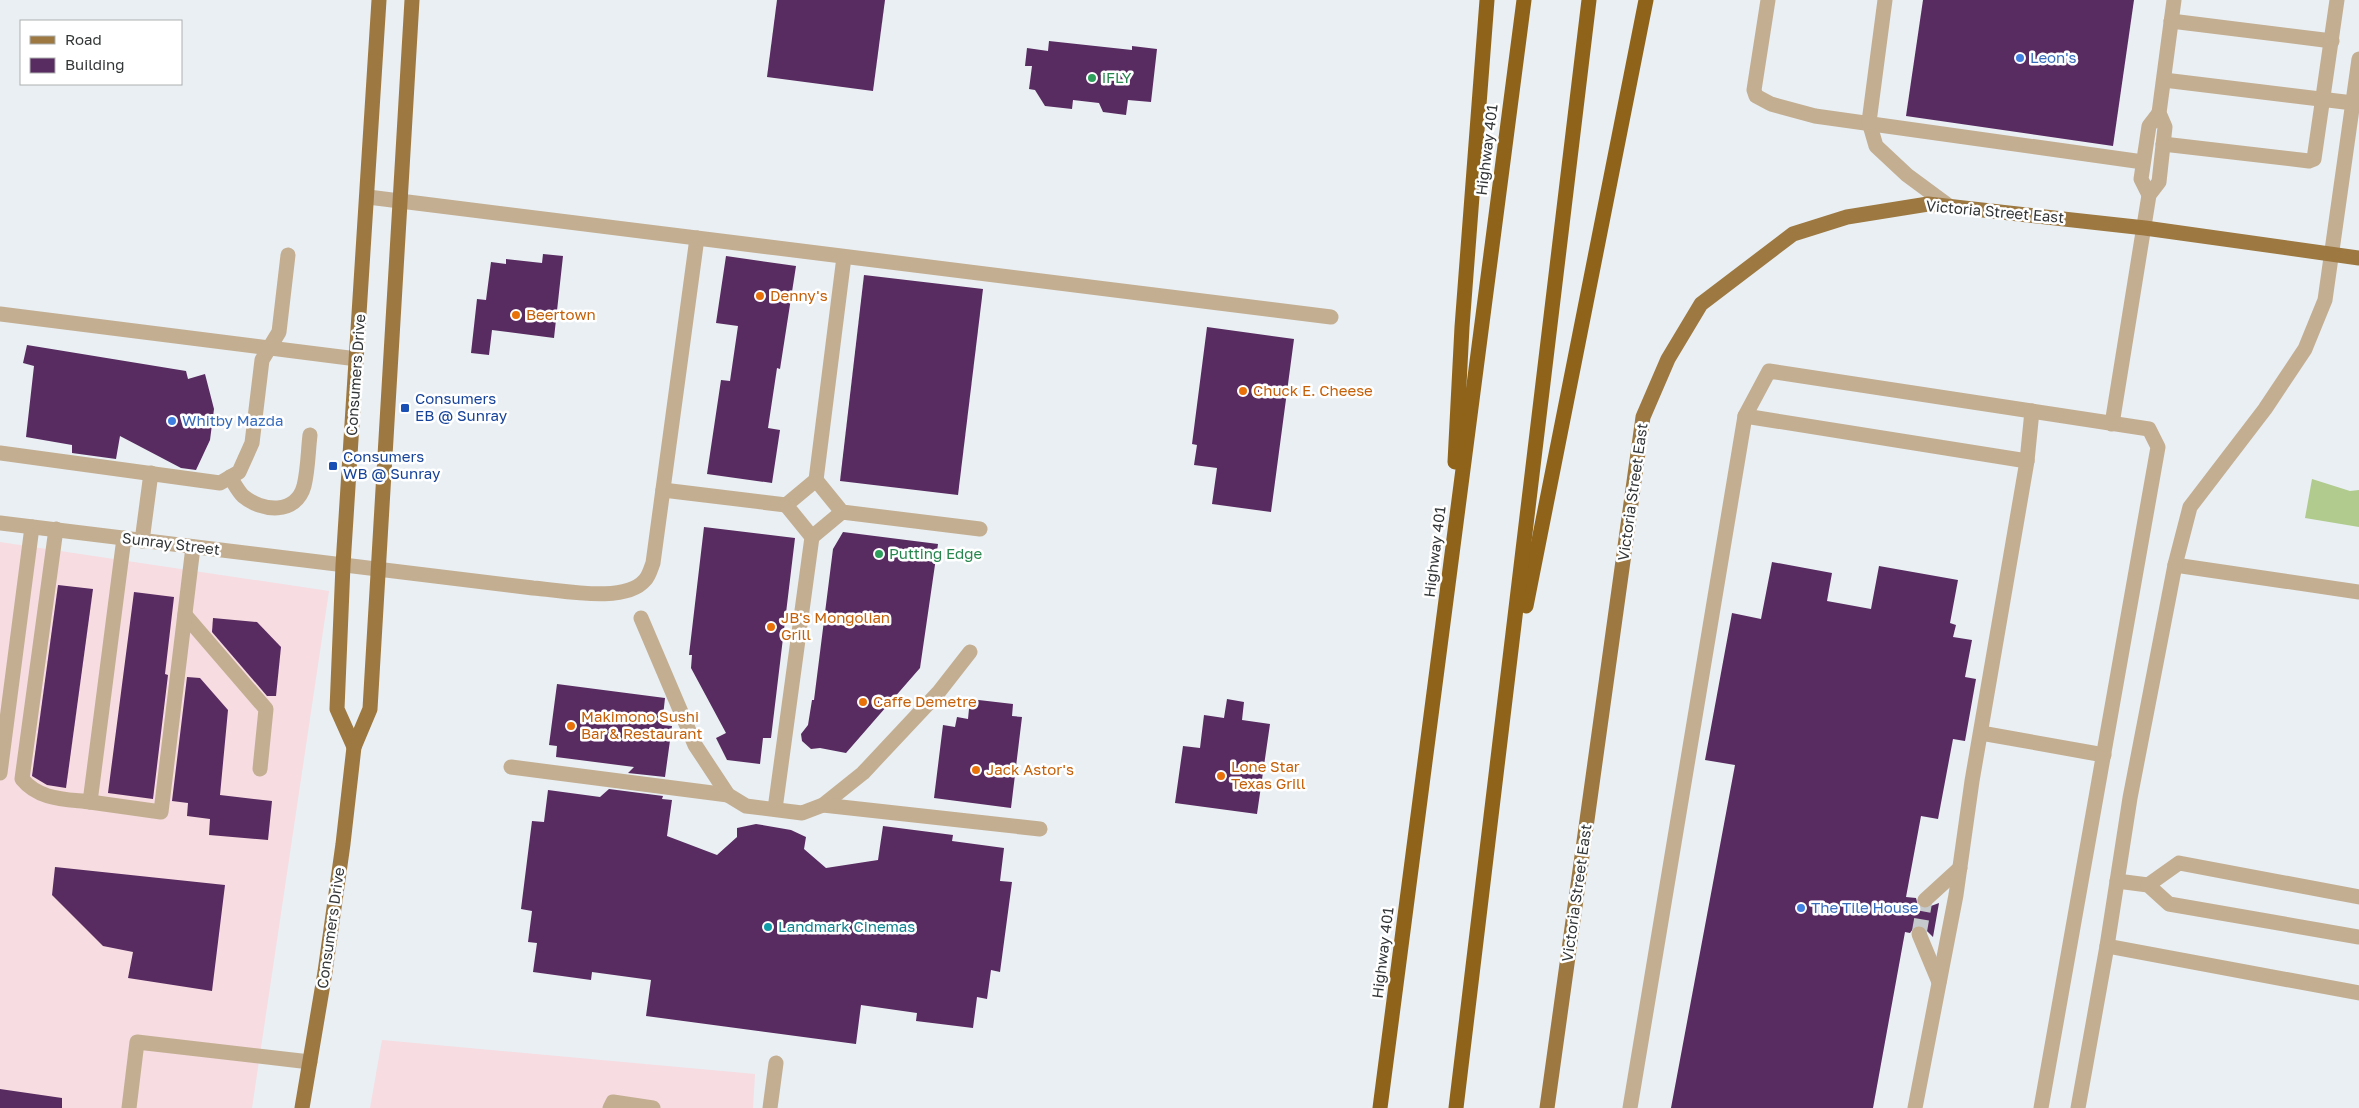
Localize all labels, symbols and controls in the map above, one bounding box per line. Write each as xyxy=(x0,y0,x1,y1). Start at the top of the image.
legend xyxy=(20,20,182,85)
text: Road xyxy=(65,30,102,48)
place label: Leon's xyxy=(2030,48,2076,66)
marker: Leon's xyxy=(2014,52,2026,64)
text: Building xyxy=(65,55,125,73)
place label: iFLY xyxy=(1102,68,1132,86)
marker: iFLY xyxy=(1086,72,1098,84)
street label: Highway 401 xyxy=(1471,103,1501,196)
street label: Victoria Street East xyxy=(1925,196,2065,226)
place label: Denny's xyxy=(770,286,828,304)
marker: Denny's xyxy=(754,290,766,302)
place label: Beertown xyxy=(526,305,596,323)
marker: Beertown xyxy=(510,309,522,321)
street label: Consumers Drive xyxy=(342,313,368,436)
place label: Chuck E. Cheese xyxy=(1253,381,1373,399)
marker: Chuck E. Cheese xyxy=(1237,385,1249,397)
place label: Consumers EB @ Sunray xyxy=(415,389,508,424)
marker: Consumers EB @ Sunray xyxy=(399,402,411,414)
place label: Whitby Mazda xyxy=(182,411,283,429)
marker: Whitby Mazda xyxy=(166,415,178,427)
street label: Victoria Street East xyxy=(1613,422,1651,562)
place label: Consumers WB @ Sunray xyxy=(343,447,441,482)
marker: Consumers WB @ Sunray xyxy=(327,460,339,472)
street label: Highway 401 xyxy=(1419,505,1449,598)
street label: Sunray Street xyxy=(121,528,221,558)
place label: Putting Edge xyxy=(889,544,982,562)
marker: Putting Edge xyxy=(873,548,885,560)
place label: JB's Mongolian Grill xyxy=(781,608,890,643)
marker: JB's Mongolian Grill xyxy=(765,621,777,633)
place label: Caffe Demetre xyxy=(873,692,977,710)
marker: Caffe Demetre xyxy=(857,696,869,708)
place label: Makimono Sushi Bar & Restaurant xyxy=(581,707,702,742)
marker: Makimono Sushi Bar & Restaurant xyxy=(565,720,577,732)
place label: Lone Star Texas Grill xyxy=(1231,757,1306,792)
place label: Jack Astor's xyxy=(986,760,1074,778)
marker: Jack Astor's xyxy=(970,764,982,776)
marker: Lone Star Texas Grill xyxy=(1215,770,1227,782)
street label: Victoria Street East xyxy=(1557,823,1595,963)
street label: Consumers Drive xyxy=(313,866,347,990)
place label: The Tile House xyxy=(1811,898,1919,916)
marker: The Tile House xyxy=(1795,902,1807,914)
street label: Highway 401 xyxy=(1367,906,1397,999)
place label: Landmark Cinemas xyxy=(778,917,915,935)
marker: Landmark Cinemas xyxy=(762,921,774,933)

